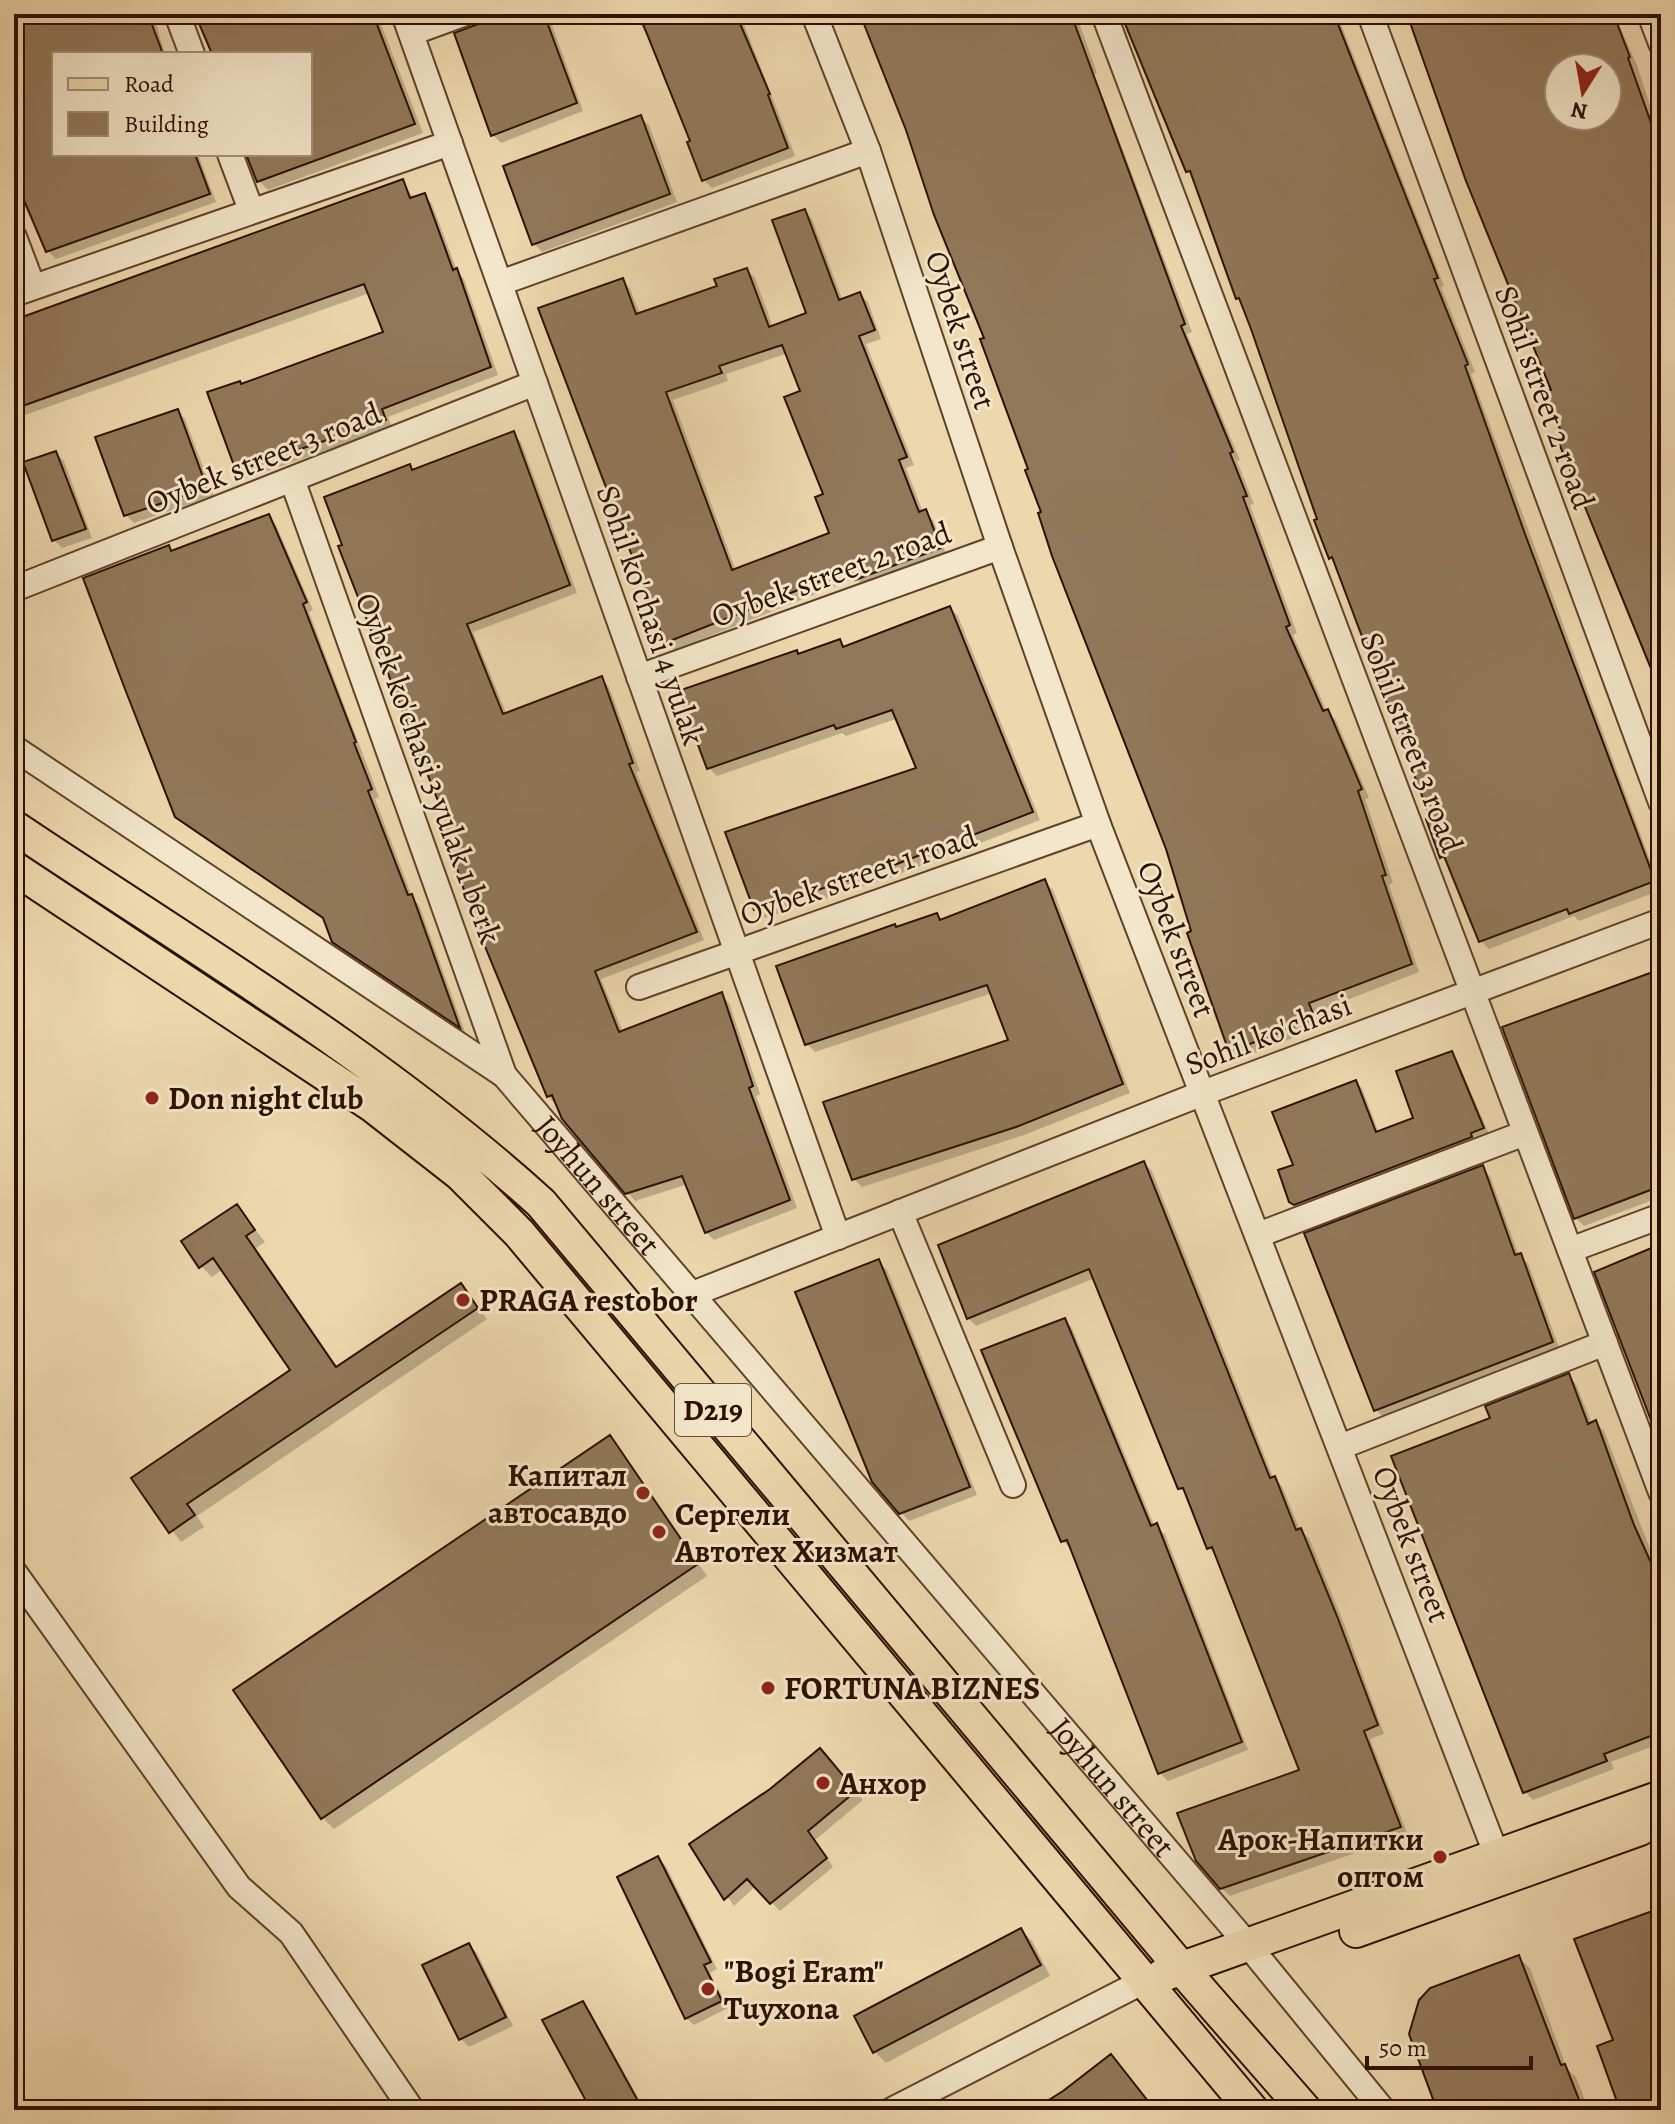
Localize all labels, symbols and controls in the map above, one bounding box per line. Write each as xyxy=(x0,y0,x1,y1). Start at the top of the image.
legend xyxy=(52,52,312,156)
north arrow xyxy=(1543,52,1623,132)
text: Road xyxy=(124,68,174,100)
text: N xyxy=(1569,94,1590,127)
text: Building xyxy=(124,108,209,140)
street label: Oybek street xyxy=(915,245,1007,415)
street label: Sohil street 2 road xyxy=(1484,279,1606,516)
street label: Oybek street 3 road xyxy=(139,390,388,525)
street label: Sohil ko'chasi 4 yulak xyxy=(586,479,716,751)
street label: Oybek street 2 road xyxy=(705,510,958,638)
street label: Oybek ko'chasi 3 yulak 1 berk xyxy=(345,586,513,950)
street label: Sohil street 3 road xyxy=(1350,625,1475,859)
street label: Oybek street 1 road xyxy=(734,814,983,936)
street label: Oybek street xyxy=(1127,854,1227,1024)
street label: Sohil ko'chasi xyxy=(1178,982,1358,1086)
place label: Don night club xyxy=(168,1076,363,1120)
marker: Don night club xyxy=(143,1089,161,1107)
street label: Joyhun street xyxy=(526,1106,671,1265)
place label: PRAGA restobor xyxy=(479,1278,698,1322)
marker: PRAGA restobor xyxy=(454,1291,472,1309)
road number: D219 xyxy=(675,1384,751,1436)
place label: Капитал автосавдо xyxy=(488,1453,627,1534)
street label: Oybek street xyxy=(1362,1459,1462,1629)
marker: Капитал автосавдо xyxy=(634,1484,652,1502)
place label: Сергели Автотех Хизмат xyxy=(674,1492,899,1573)
marker: Сергели Автотех Хизмат xyxy=(650,1523,668,1541)
place label: FORTUNA BIZNES xyxy=(784,1666,1040,1710)
marker: FORTUNA BIZNES xyxy=(759,1679,777,1697)
street label: Joyhun street xyxy=(1040,1707,1185,1867)
place label: Анхор xyxy=(838,1761,927,1805)
marker: Анхор xyxy=(814,1774,832,1792)
place label: Арок-Напитки оптом xyxy=(1217,1817,1424,1898)
marker: Арок-Напитки оптом xyxy=(1431,1848,1449,1866)
place label: "Bogi Eram" Tuyxona xyxy=(724,1949,884,2030)
marker: "Bogi Eram" Tuyxona xyxy=(699,1980,717,1998)
scale bar xyxy=(1367,2020,1531,2070)
text: 50 m xyxy=(1379,2032,1427,2064)

